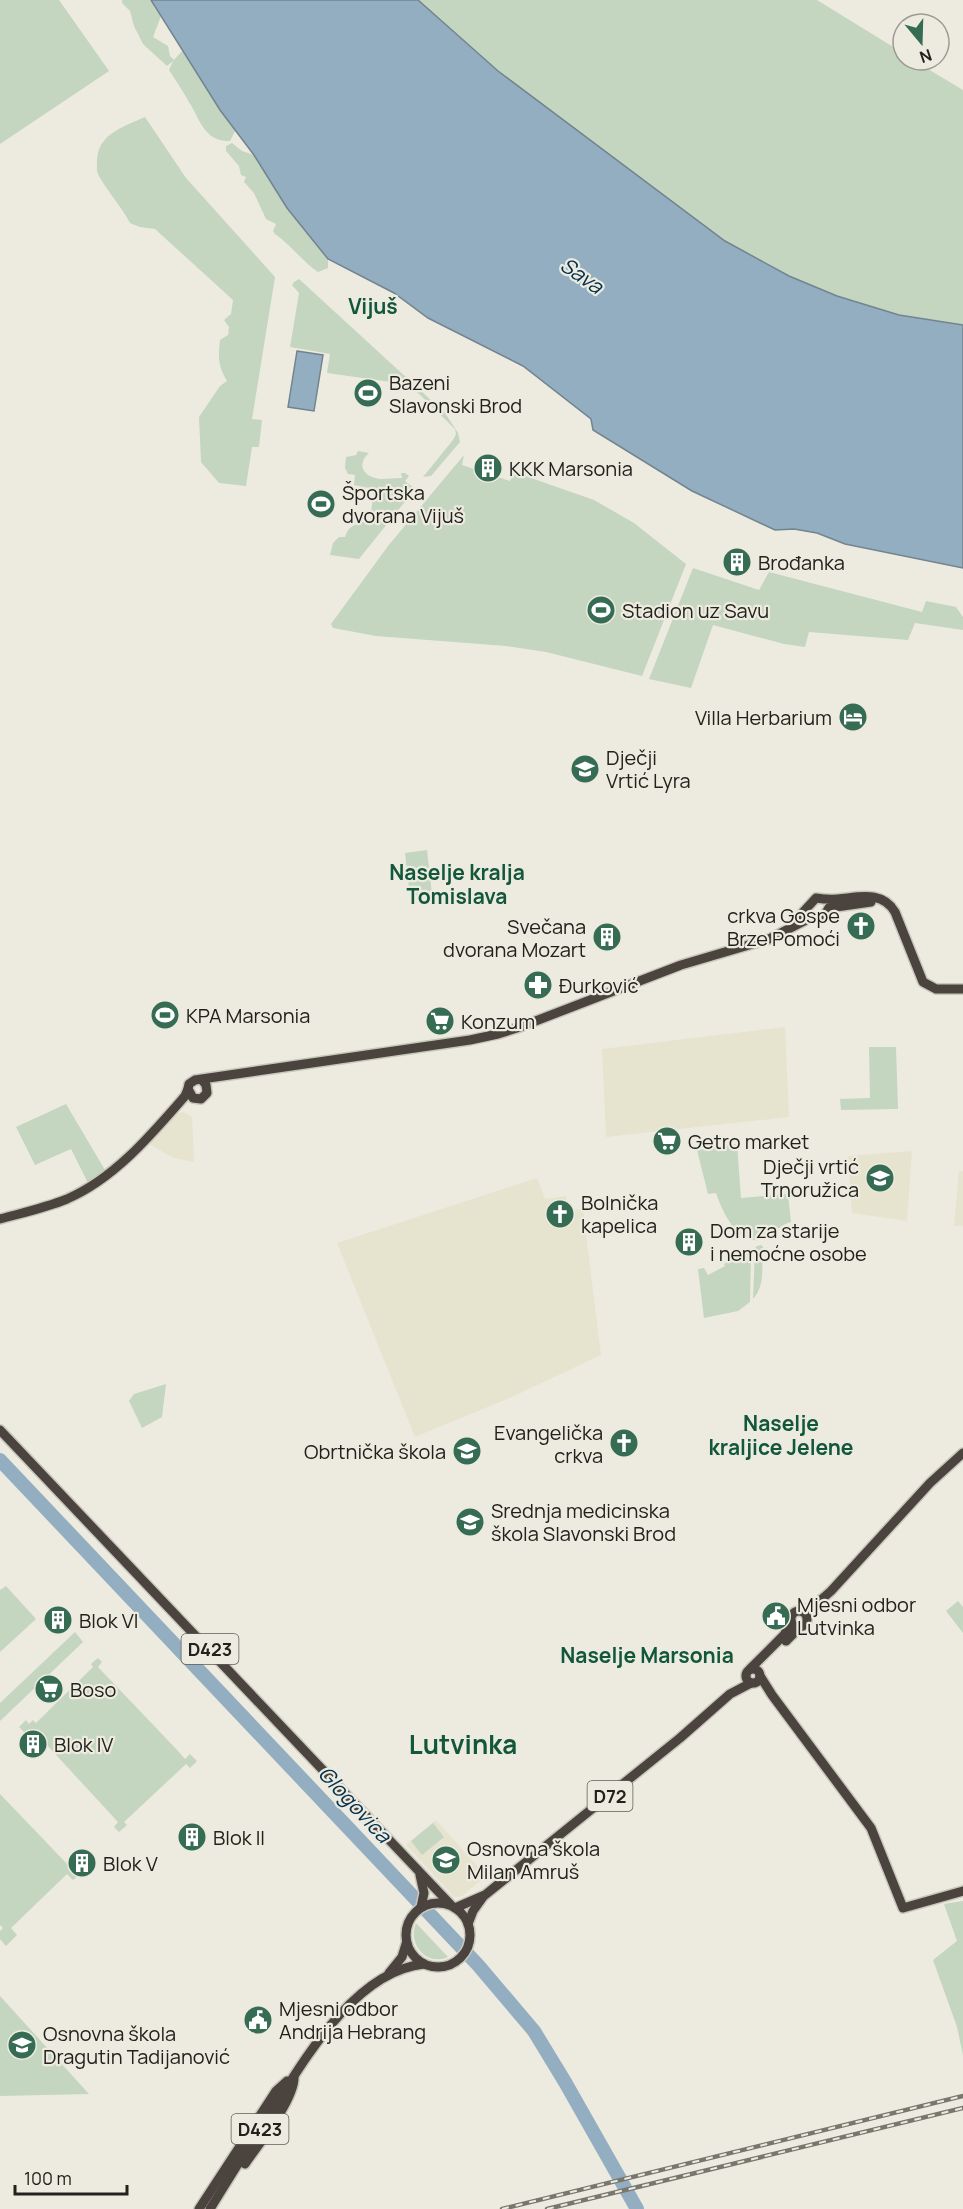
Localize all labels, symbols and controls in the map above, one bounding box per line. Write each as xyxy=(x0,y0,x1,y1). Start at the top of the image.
north arrow xyxy=(891,12,951,72)
text: N xyxy=(917,44,935,68)
water label: Sava xyxy=(555,250,610,300)
district label: Vijuš xyxy=(348,292,398,320)
place label: Bazeni Slavonski Brod xyxy=(389,369,522,419)
sports icon: Bazeni Slavonski Brod xyxy=(352,377,384,409)
building icon: KKK Marsonia xyxy=(472,452,504,484)
place label: KKK Marsonia xyxy=(509,455,633,482)
place label: Športska dvorana Vijuš xyxy=(342,479,464,529)
sports icon: Športska dvorana Vijuš xyxy=(305,488,337,520)
building icon: Brođanka xyxy=(721,546,753,578)
place label: Brođanka xyxy=(758,549,845,576)
sports icon: Stadion uz Savu xyxy=(585,594,617,626)
place label: Stadion uz Savu xyxy=(622,597,769,624)
hotel icon: Villa Herbarium xyxy=(837,701,869,733)
place label: Villa Herbarium xyxy=(695,704,832,731)
place label: Dječji Vrtić Lyra xyxy=(606,744,691,794)
school or university icon: Dječji Vrtić Lyra xyxy=(569,753,601,785)
district label: Naselje kralja Tomislava xyxy=(389,858,525,910)
place label: crkva Gospe Brze Pomoći xyxy=(727,902,840,952)
church icon: crkva Gospe Brze Pomoći xyxy=(845,910,877,942)
place label: Svečana dvorana Mozart xyxy=(443,913,586,963)
building icon: Svečana dvorana Mozart xyxy=(591,921,623,953)
pharmacy icon: Đurković xyxy=(522,969,554,1001)
place label: Đurković xyxy=(559,972,638,999)
sports icon: KPA Marsonia xyxy=(149,999,181,1031)
place label: KPA Marsonia xyxy=(186,1002,310,1029)
supermarket icon: Konzum xyxy=(424,1005,456,1037)
place label: Konzum xyxy=(461,1008,535,1035)
supermarket icon: Getro market xyxy=(651,1125,683,1157)
place label: Getro market xyxy=(688,1128,809,1155)
place label: Dječji vrtić Trnoružica xyxy=(761,1153,859,1203)
school or university icon: Dječji vrtić Trnoružica xyxy=(864,1162,896,1194)
place label: Bolnička kapelica xyxy=(581,1189,658,1239)
church icon: Bolnička kapelica xyxy=(544,1198,576,1230)
place label: Dom za starije i nemoćne osobe xyxy=(710,1217,867,1267)
building icon: Dom za starije i nemoćne osobe xyxy=(673,1226,705,1258)
district label: Naselje kraljice Jelene xyxy=(709,1409,853,1461)
place label: Evangelička crkva xyxy=(494,1419,603,1469)
church icon: Evangelička crkva xyxy=(608,1427,640,1459)
school or university icon: Obrtnička škola xyxy=(451,1435,483,1467)
place label: Obrtnička škola xyxy=(304,1438,446,1465)
place label: Srednja medicinska škola Slavonski Brod xyxy=(491,1497,676,1547)
school or university icon: Srednja medicinska škola Slavonski Brod xyxy=(454,1506,486,1538)
place label: Mjesni odbor Lutvinka xyxy=(797,1591,916,1641)
public building icon: Mjesni odbor Lutvinka xyxy=(760,1600,792,1632)
building icon: Blok VI xyxy=(42,1604,74,1636)
place label: Blok VI xyxy=(79,1607,138,1634)
road number: D423 xyxy=(182,1634,238,1664)
district label: Naselje Marsonia xyxy=(560,1641,734,1669)
supermarket icon: Boso xyxy=(33,1673,65,1705)
place label: Boso xyxy=(70,1676,116,1703)
district label: Lutvinka xyxy=(409,1726,517,1762)
building icon: Blok IV xyxy=(17,1728,49,1760)
place label: Blok IV xyxy=(54,1731,113,1758)
water label: Glogovica xyxy=(312,1760,399,1849)
road number: D72 xyxy=(588,1781,632,1811)
building icon: Blok II xyxy=(176,1821,208,1853)
place label: Blok II xyxy=(213,1824,265,1851)
place label: Osnovna škola Milan Amruš xyxy=(467,1835,600,1885)
school or university icon: Osnovna škola Milan Amruš xyxy=(430,1844,462,1876)
building icon: Blok V xyxy=(66,1847,98,1879)
place label: Blok V xyxy=(103,1850,158,1877)
place label: Mjesni odbor Andrija Hebrang xyxy=(279,1995,426,2045)
public building icon: Mjesni odbor Andrija Hebrang xyxy=(242,2004,274,2036)
place label: Osnovna škola Dragutin Tadijanović xyxy=(43,2020,230,2070)
school or university icon: Osnovna škola Dragutin Tadijanović xyxy=(6,2029,38,2061)
road number: D423 xyxy=(232,2114,288,2144)
scale bar xyxy=(15,2158,128,2196)
text: 100 m xyxy=(24,2166,72,2190)

